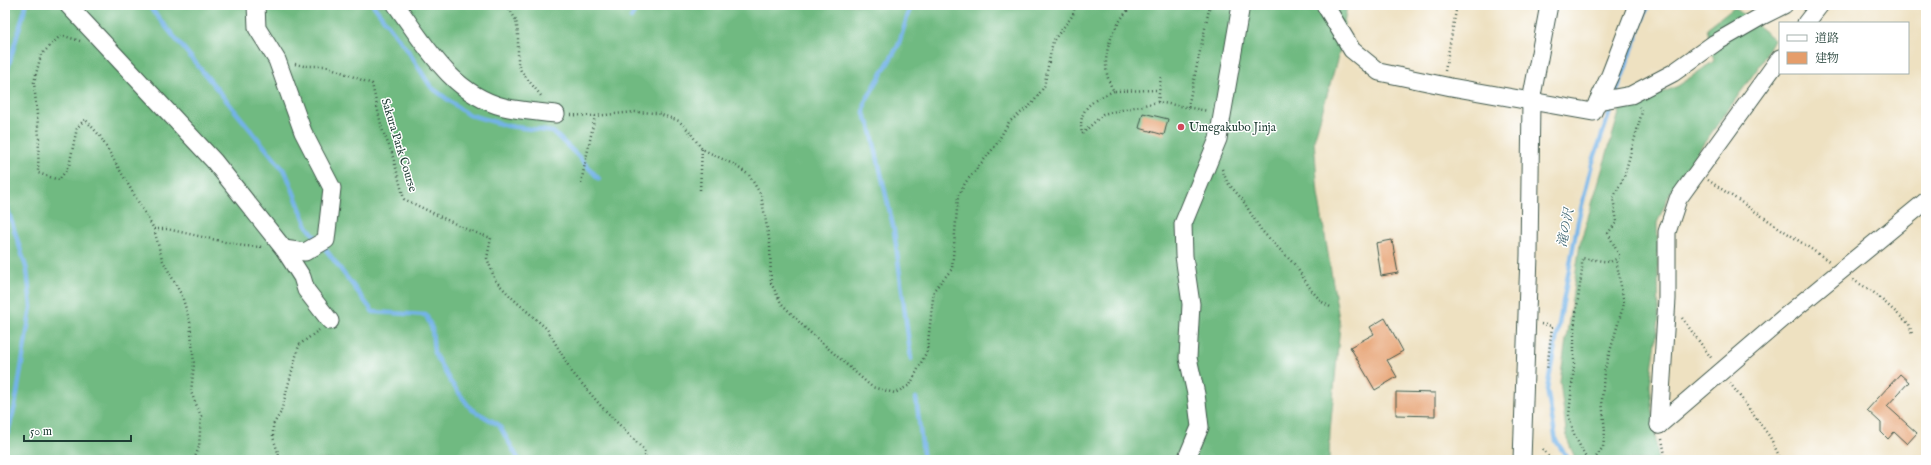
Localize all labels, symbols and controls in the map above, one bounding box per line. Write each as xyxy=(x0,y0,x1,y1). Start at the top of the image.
legend xyxy=(1779,22,1909,74)
text: 道路 xyxy=(1815,31,1839,46)
text: 建物 xyxy=(1815,51,1839,66)
street label: Sakura Park Course xyxy=(378,96,420,194)
place label: Umegakubo Jinja xyxy=(1189,120,1277,136)
marker: Umegakubo Jinja xyxy=(1176,122,1186,132)
water label: 滝の沢 xyxy=(1554,205,1578,249)
scale bar xyxy=(24,417,131,443)
text: 50 m xyxy=(30,424,52,439)

